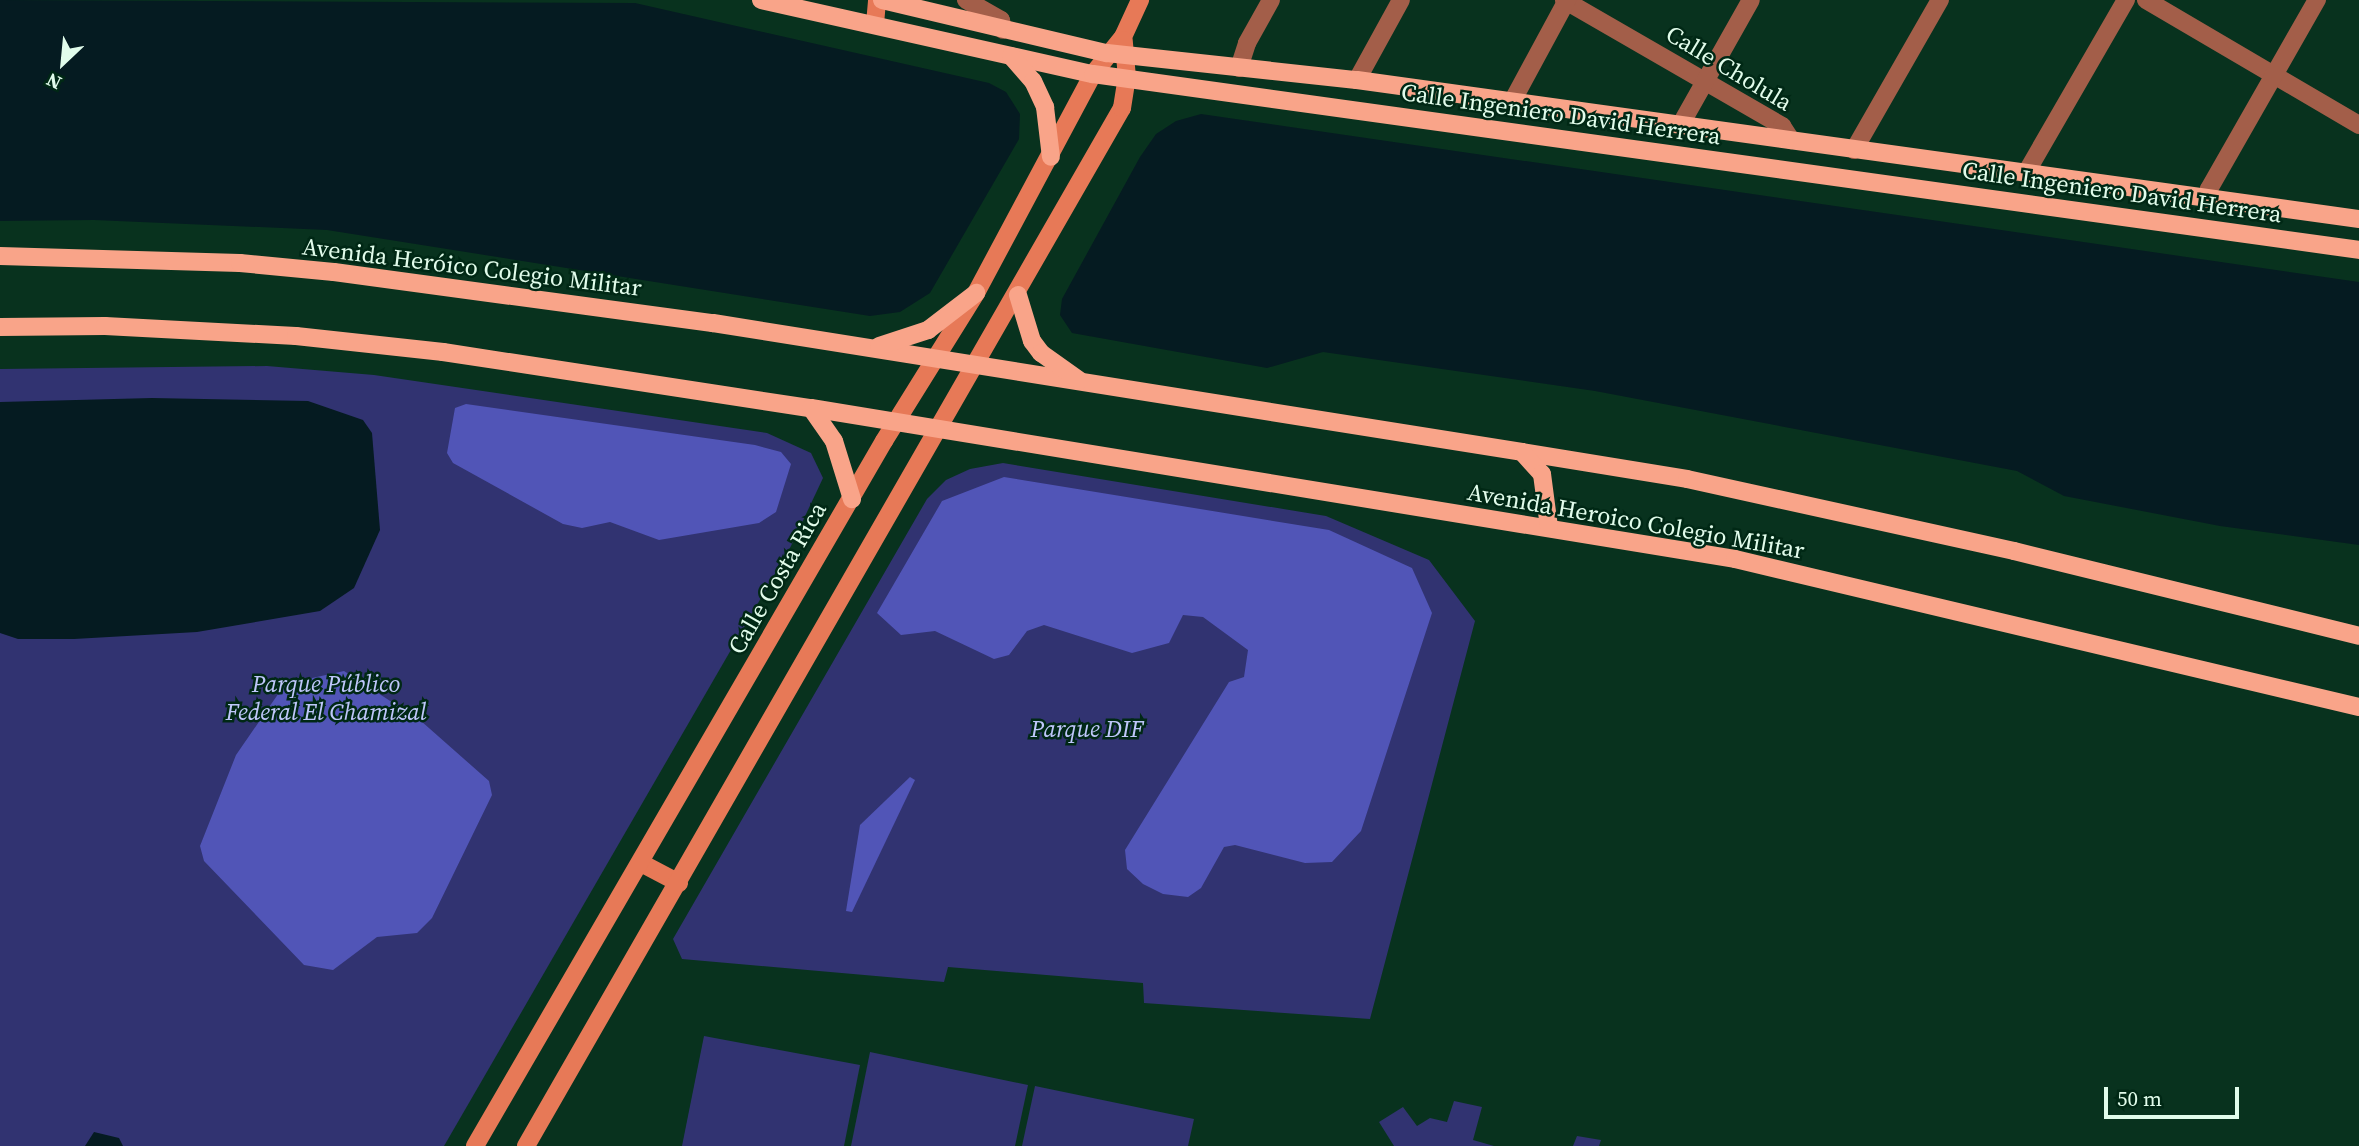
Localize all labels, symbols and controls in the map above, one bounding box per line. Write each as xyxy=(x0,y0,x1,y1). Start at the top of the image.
street label: Calle Cholula xyxy=(1661,19,1797,117)
north arrow xyxy=(28,28,98,98)
text: N xyxy=(42,67,66,97)
street label: Calle Ingeniero David Herrera xyxy=(1399,77,1723,151)
street label: Calle Ingeniero David Herrera xyxy=(1960,155,2284,229)
street label: Avenida Heróico Colegio Militar xyxy=(301,232,643,302)
street label: Avenida Heroico Colegio Militar xyxy=(1465,477,1807,565)
street label: Calle Costa Rica xyxy=(722,497,832,659)
park label: Parque Público Federal El Chamizal xyxy=(226,670,426,726)
park label: Parque DIF xyxy=(1031,715,1143,743)
scale bar xyxy=(2107,1072,2242,1116)
text: 50 m xyxy=(2117,1084,2162,1113)

